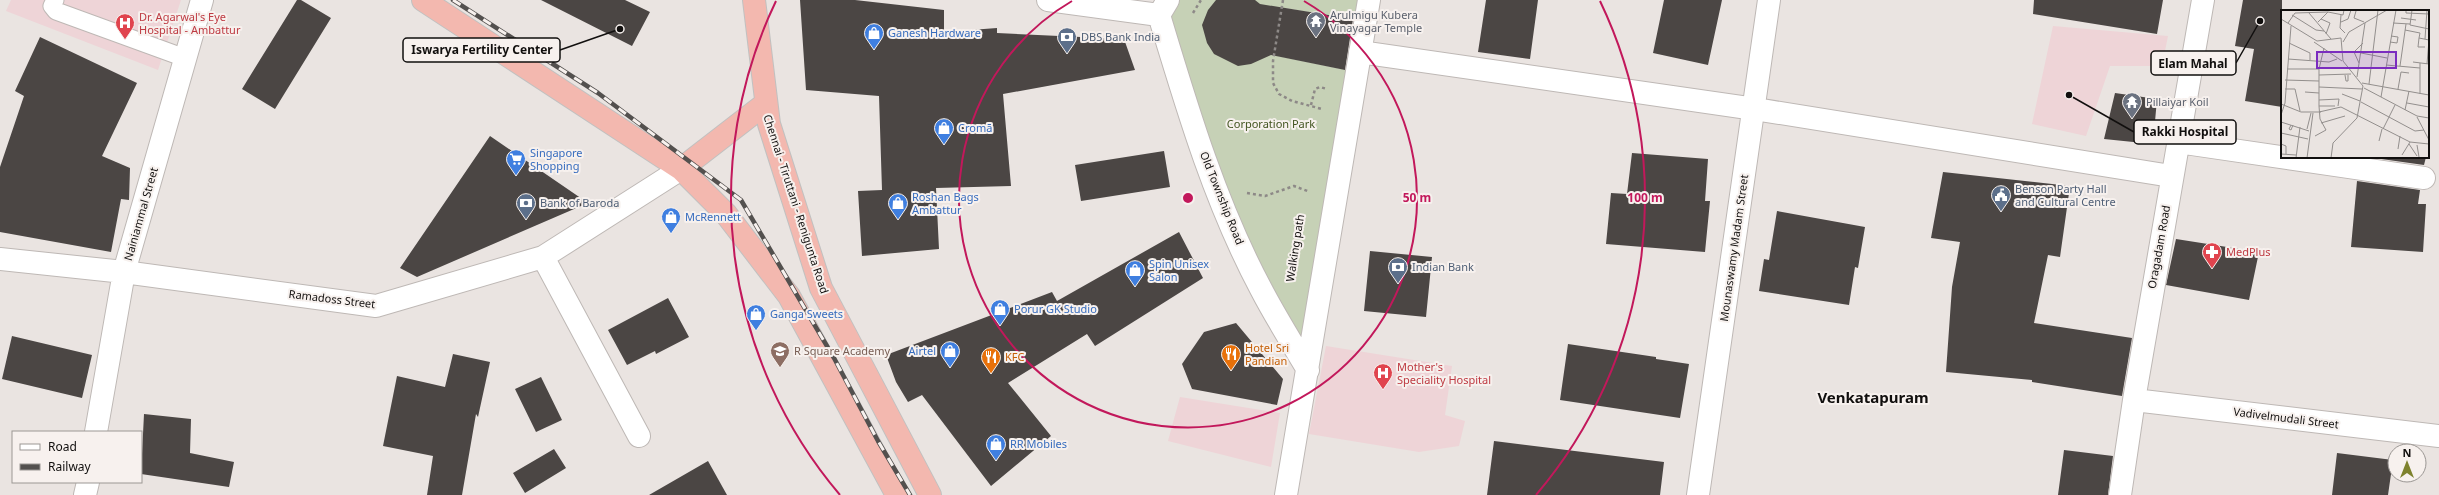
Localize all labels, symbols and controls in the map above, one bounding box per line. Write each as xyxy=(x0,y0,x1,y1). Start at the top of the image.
place label: Arulmigu Kubera Vinayagar Temple xyxy=(1330,7,1422,35)
place label: Dr. Agarwal's Eye Hospital - Ambattur xyxy=(139,9,241,37)
temple icon: Arulmigu Kubera Vinayagar Temple xyxy=(1305,10,1327,38)
inset map xyxy=(2281,10,2429,158)
hospital icon: Dr. Agarwal's Eye Hospital - Ambattur xyxy=(114,12,136,40)
shop icon: Ganesh Hardware xyxy=(863,22,885,50)
place label: Ganesh Hardware xyxy=(888,25,981,40)
bank icon: DBS Bank India xyxy=(1056,26,1078,54)
place label: DBS Bank India xyxy=(1081,29,1160,44)
callout: Iswarya Fertility Center xyxy=(403,38,560,62)
text: Iswarya Fertility Center xyxy=(411,41,553,58)
callout: Elam Mahal xyxy=(2151,51,2236,75)
text: Elam Mahal xyxy=(2158,55,2228,72)
temple icon: Pillaiyar Koil xyxy=(2121,91,2143,119)
place label: Pillaiyar Koil xyxy=(2146,94,2209,109)
street label: Chennai - Tiruttani - Renigunta Road xyxy=(760,112,833,295)
park label: Corporation Park xyxy=(1227,116,1315,131)
shop icon: Cromā xyxy=(933,117,955,145)
place label: Cromā xyxy=(958,120,992,135)
callout: Rakki Hospital xyxy=(2134,120,2236,144)
text: Rakki Hospital xyxy=(2142,123,2228,140)
place label: Singapore Shopping xyxy=(530,145,583,173)
supermarket icon: Singapore Shopping xyxy=(505,148,527,176)
street label: Old Township Road xyxy=(1197,149,1248,247)
street label: Nainiammal Street xyxy=(120,165,161,262)
street label: Mounaswamy Madam Street xyxy=(1716,173,1751,322)
place label: Benson Party Hall and Cultural Centre xyxy=(2015,181,2116,209)
public building icon: Benson Party Hall and Cultural Centre xyxy=(1990,184,2012,212)
place label: Roshan Bags Ambattur xyxy=(912,189,979,217)
text: 50 m xyxy=(1403,189,1431,206)
text: 100 m xyxy=(1627,189,1663,206)
centre of rings xyxy=(1181,191,1195,205)
bank icon: Bank of Baroda xyxy=(515,192,537,220)
shop icon: Roshan Bags Ambattur xyxy=(887,192,909,220)
place label: Bank of Baroda xyxy=(540,195,619,210)
street label: Oragadam Road xyxy=(2144,204,2173,290)
shop icon: McRennett xyxy=(660,206,682,234)
place label: McRennett xyxy=(685,209,741,224)
street label: Walking path xyxy=(1282,213,1307,283)
pharmacy icon: MedPlus xyxy=(2201,241,2223,269)
place label: MedPlus xyxy=(2226,244,2271,259)
place label: Spin Unisex Salon xyxy=(1149,256,1209,284)
bank icon: Indian Bank xyxy=(1387,256,1409,284)
shop icon: Spin Unisex Salon xyxy=(1124,259,1146,287)
place label: Indian Bank xyxy=(1412,259,1474,274)
street label: Ramadoss Street xyxy=(288,286,376,311)
shop icon: Porur GK Studio xyxy=(989,298,1011,326)
place label: Porur GK Studio xyxy=(1014,301,1097,316)
shop icon: Ganga Sweets xyxy=(745,303,767,331)
place label: Ganga Sweets xyxy=(770,306,843,321)
school or university icon: R Square Academy xyxy=(769,340,791,368)
shop icon: Airtel xyxy=(939,340,961,368)
place label: Hotel Sri Pandian xyxy=(1245,340,1289,368)
place label: R Square Academy xyxy=(794,343,891,358)
place label: Airtel xyxy=(909,343,936,358)
restaurant icon: Hotel Sri Pandian xyxy=(1220,343,1242,371)
restaurant icon: KFC xyxy=(980,346,1002,374)
place label: KFC xyxy=(1005,349,1025,364)
place label: Mother's Speciality Hospital xyxy=(1397,359,1491,387)
hospital icon: Mother's Speciality Hospital xyxy=(1372,362,1394,390)
district label: Venkatapuram xyxy=(1817,387,1929,407)
street label: Vadivelmudali Street xyxy=(2233,404,2340,431)
legend xyxy=(12,431,142,483)
shop icon: RR Mobiles xyxy=(985,433,1007,461)
place label: RR Mobiles xyxy=(1010,436,1067,451)
text: Road xyxy=(48,438,77,455)
north arrow xyxy=(2387,443,2427,483)
text: N xyxy=(2403,445,2411,460)
text: Railway xyxy=(48,458,92,475)

